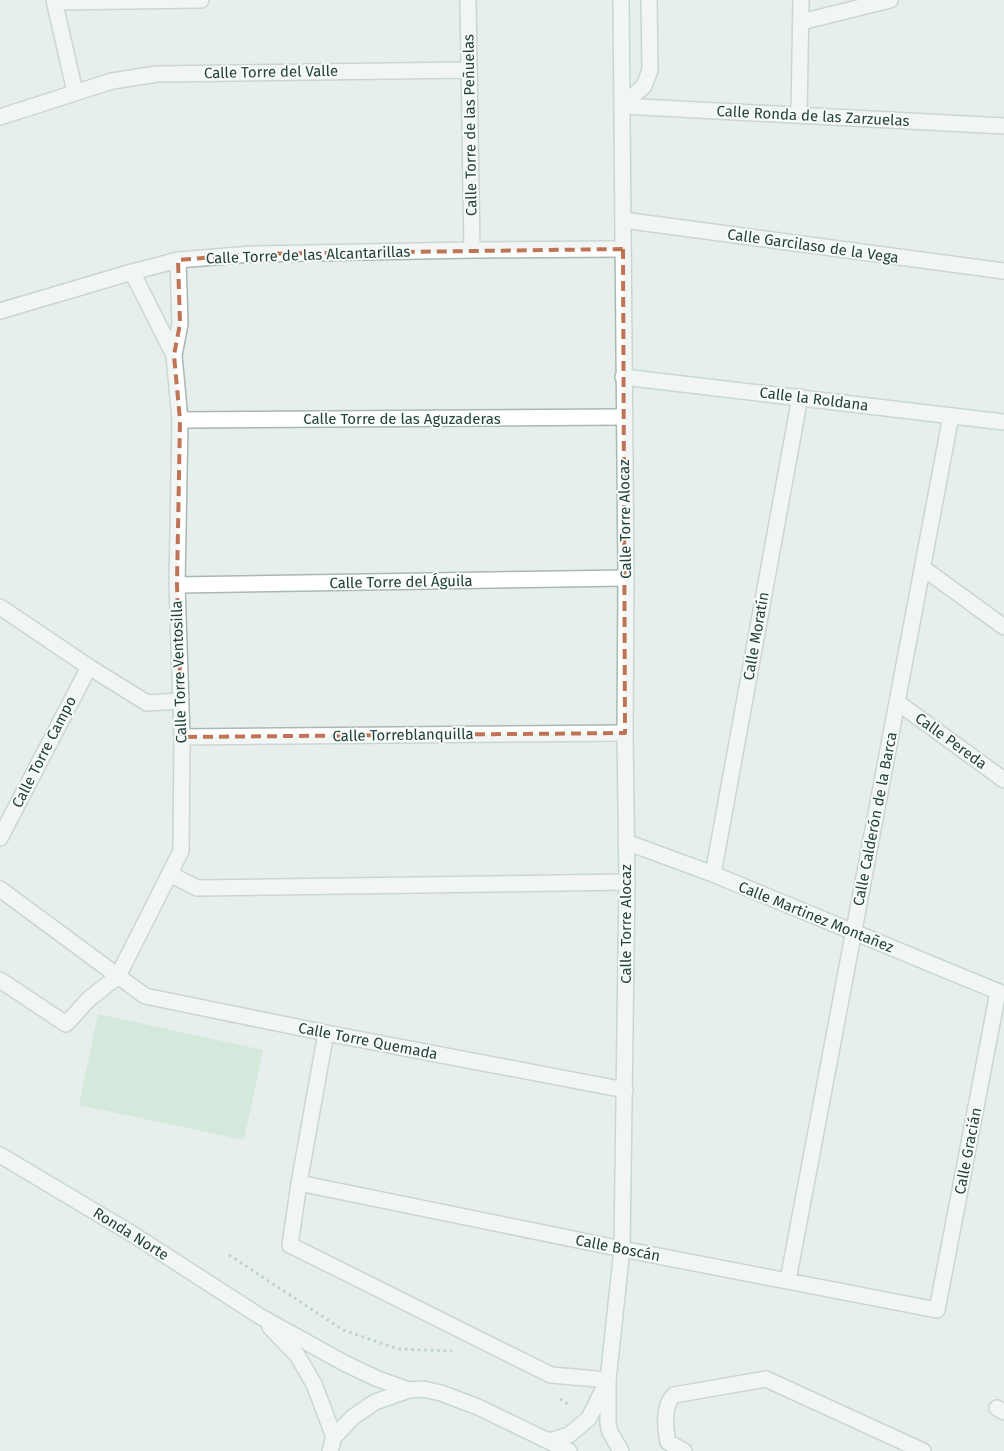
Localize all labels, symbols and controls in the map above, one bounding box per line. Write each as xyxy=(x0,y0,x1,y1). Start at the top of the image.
street label: Calle Torre de las Peñuelas xyxy=(459,34,481,216)
street label: Calle Torre del Valle xyxy=(204,62,338,82)
street label: Calle Ronda de las Zarzuelas xyxy=(716,102,910,130)
street label: Calle Garcilaso de la Vega xyxy=(726,225,900,267)
street label: Calle Torre de las Alcantarillas xyxy=(205,242,411,268)
street label: Calle la Roldana xyxy=(759,383,869,415)
street label: Calle Torre de las Aguzaderas xyxy=(303,410,501,428)
street label: Calle Torre Alocaz xyxy=(615,459,635,579)
street label: Calle Torre del Águila xyxy=(329,572,473,592)
street label: Calle Moratín xyxy=(739,590,773,682)
street label: Calle Torre Ventosilla xyxy=(168,600,190,744)
street label: Calle Torre Campo xyxy=(8,693,80,811)
street label: Calle Pereda xyxy=(912,709,990,773)
street label: Calle Torreblanquilla xyxy=(332,725,474,745)
street label: Calle Calderón de la Barca xyxy=(849,730,901,908)
street label: Calle Torre Alocaz xyxy=(617,864,635,984)
street label: Calle Martinez Montañez xyxy=(736,878,897,957)
street label: Calle Torre Quemada xyxy=(297,1019,439,1063)
street label: Calle Gracián xyxy=(951,1106,985,1196)
street label: Ronda Norte xyxy=(90,1204,172,1264)
street label: Calle Boscán xyxy=(574,1231,662,1265)

